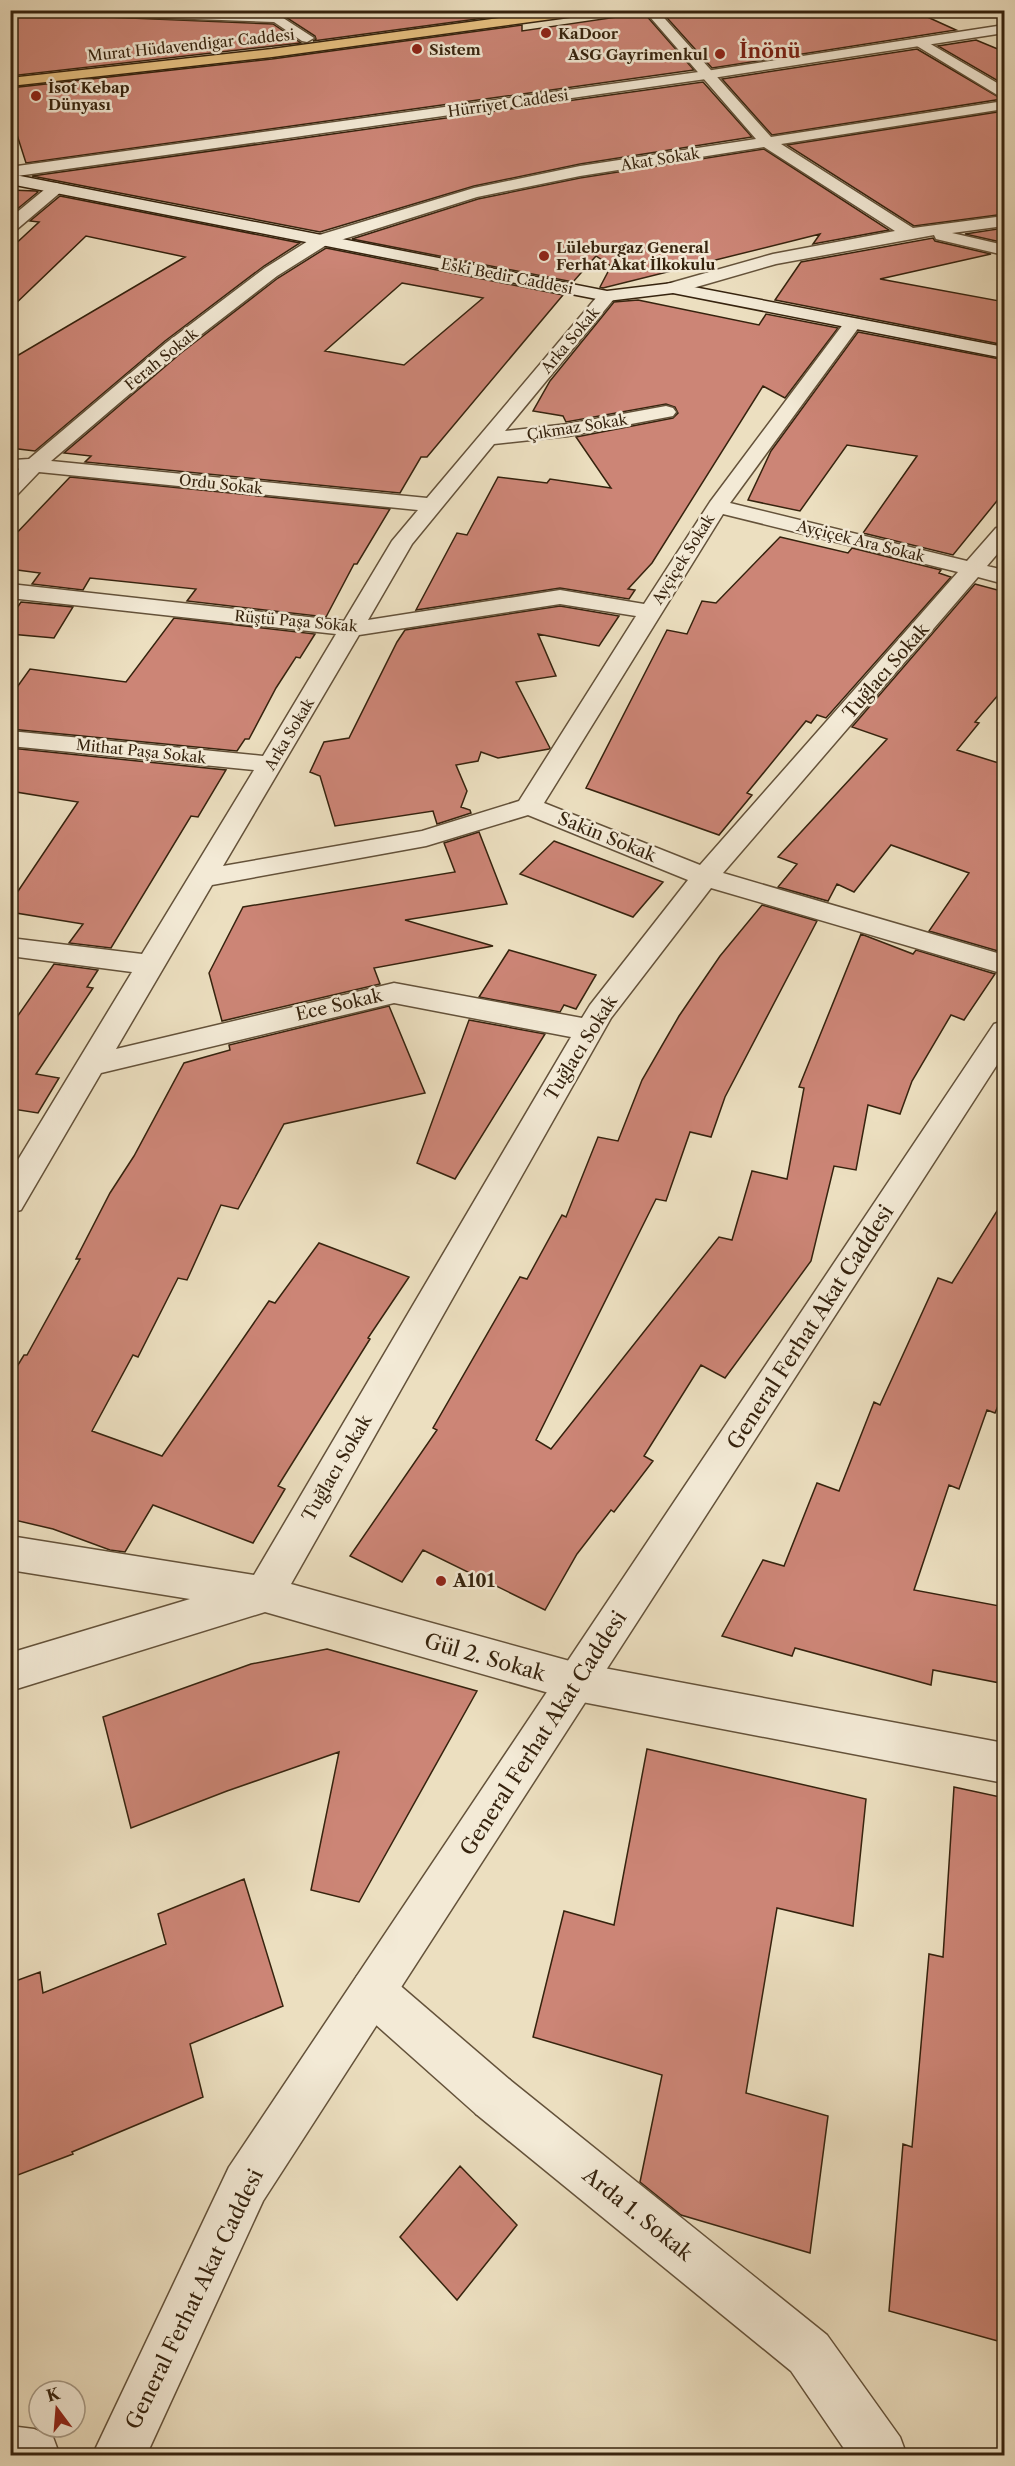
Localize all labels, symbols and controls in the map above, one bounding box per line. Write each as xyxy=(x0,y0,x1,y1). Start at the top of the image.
place label: KaDoor xyxy=(558,24,619,43)
street label: Murat Hüdavendigar Caddesi xyxy=(87,25,296,65)
marker: KaDoor xyxy=(539,26,553,40)
district label: İnönü xyxy=(739,38,801,63)
place label: Sistem xyxy=(429,40,481,59)
marker: Sistem xyxy=(410,42,424,56)
place label: ASG Gayrimenkul xyxy=(567,45,708,64)
marker: ASG Gayrimenkul xyxy=(713,47,727,61)
place label: İsot Kebap Dünyası xyxy=(48,78,130,114)
street label: Hürriyet Caddesi xyxy=(446,85,570,121)
marker: İsot Kebap Dünyası xyxy=(29,89,43,103)
street label: Akat Sokak xyxy=(618,143,702,175)
place label: Lüleburgaz General Ferhat Akat İlkokulu xyxy=(556,238,716,274)
marker: Lüleburgaz General Ferhat Akat İlkokulu xyxy=(537,249,551,263)
street label: Eski Bedir Caddesi xyxy=(439,254,575,298)
street label: Arka Sokak xyxy=(536,302,604,378)
street label: Ferah Sokak xyxy=(121,323,202,394)
street label: Çıkmaz Sokak xyxy=(525,409,630,444)
street label: Ordu Sokak xyxy=(178,470,265,498)
street label: Ayçiçek Sokak xyxy=(647,509,719,608)
street label: Ayçiçek Ara Sokak xyxy=(794,516,928,566)
street label: Rüştü Paşa Sokak xyxy=(234,606,360,636)
street label: Tuğlacı Sokak xyxy=(838,617,935,723)
street label: Arka Sokak xyxy=(260,693,319,774)
street label: Mithat Paşa Sokak xyxy=(75,735,208,767)
street label: Sakin Sokak xyxy=(555,807,661,867)
street label: Ece Sokak xyxy=(293,984,386,1026)
street label: Tuğlacı Sokak xyxy=(540,990,623,1105)
street label: General Ferhat Akat Caddesi xyxy=(721,1200,899,1454)
street label: Tuğlacı Sokak xyxy=(298,1409,377,1525)
place label: A101 xyxy=(452,1570,495,1592)
marker: A101 xyxy=(434,1574,448,1588)
street label: General Ferhat Akat Caddesi xyxy=(454,1606,632,1860)
street label: Gül 2. Sokak xyxy=(422,1628,549,1686)
street label: Arda 1. Sokak xyxy=(577,2162,698,2266)
street label: General Ferhat Akat Caddesi xyxy=(120,2165,268,2433)
north arrow xyxy=(27,2379,87,2439)
text: K xyxy=(44,2383,63,2406)

